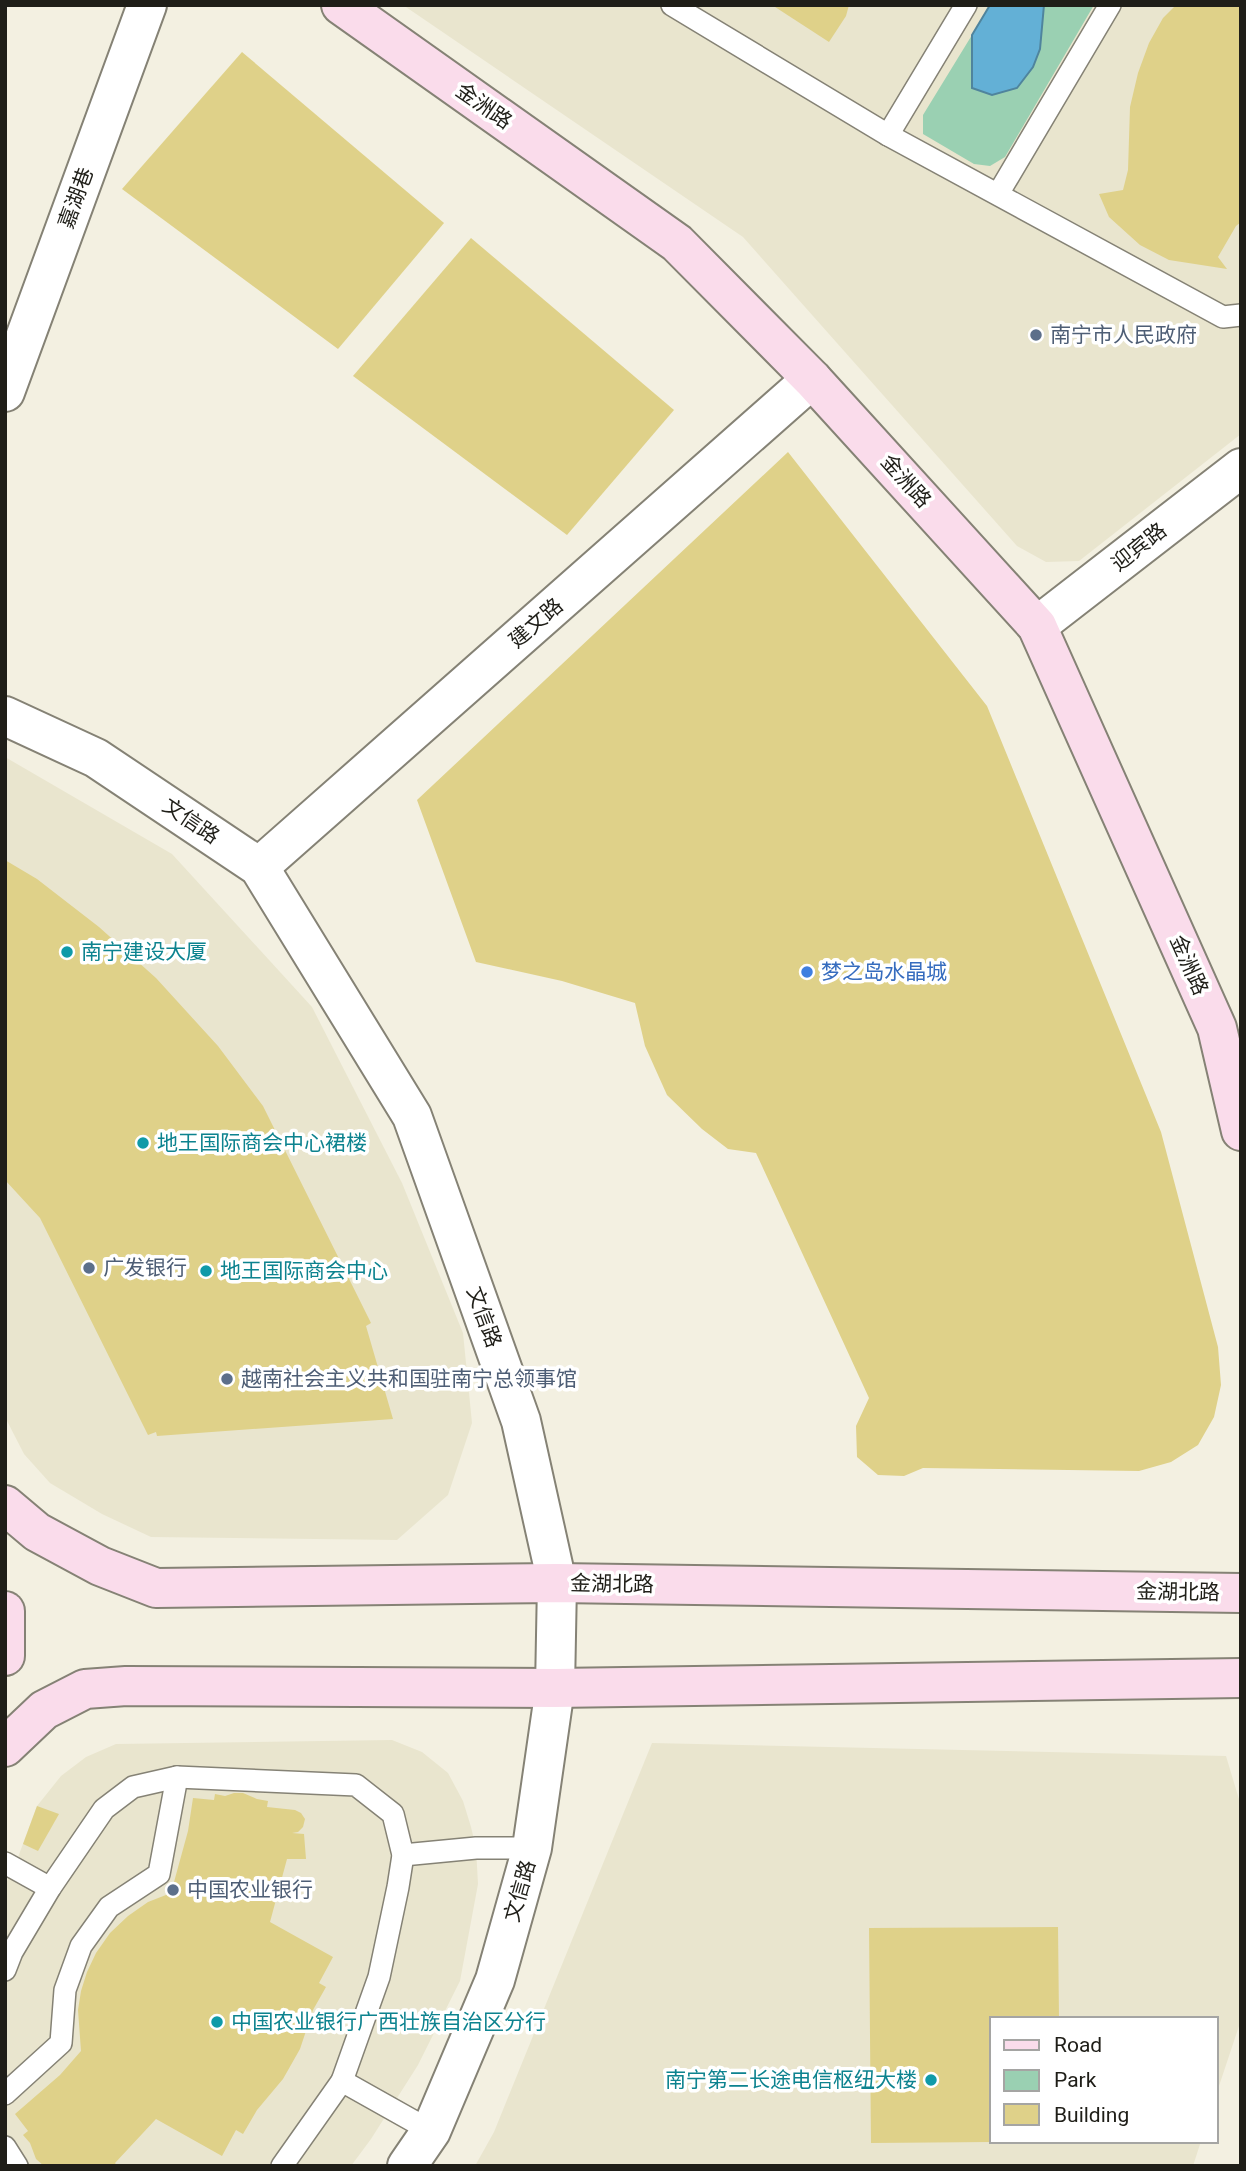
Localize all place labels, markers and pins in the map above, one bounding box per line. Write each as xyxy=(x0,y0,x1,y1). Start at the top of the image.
place label: 南宁市人民政府 xyxy=(1050,323,1197,347)
marker: 南宁市人民政府 xyxy=(1028,327,1044,343)
place label: 南宁建设大厦 xyxy=(81,940,207,964)
marker: 南宁建设大厦 xyxy=(59,944,75,960)
place label: 梦之岛水晶城 xyxy=(821,960,947,984)
marker: 梦之岛水晶城 xyxy=(799,964,815,980)
place label: 地王国际商会中心裙楼 xyxy=(157,1131,367,1155)
marker: 地王国际商会中心裙楼 xyxy=(135,1135,151,1151)
place label: 广发银行 xyxy=(103,1256,187,1280)
place label: 地王国际商会中心 xyxy=(220,1259,388,1283)
marker: 广发银行 xyxy=(81,1260,97,1276)
marker: 地王国际商会中心 xyxy=(198,1263,214,1279)
place label: 越南社会主义共和国驻南宁总领事馆 xyxy=(241,1367,577,1391)
marker: 越南社会主义共和国驻南宁总领事馆 xyxy=(219,1371,235,1387)
place label: 中国农业银行 xyxy=(187,1878,313,1902)
marker: 中国农业银行 xyxy=(165,1882,181,1898)
place label: 中国农业银行广西壮族自治区分行 xyxy=(231,2010,546,2034)
marker: 中国农业银行广西壮族自治区分行 xyxy=(209,2014,225,2030)
place label: 南宁第二长途电信枢纽大楼 xyxy=(665,2068,917,2092)
marker: 南宁第二长途电信枢纽大楼 xyxy=(923,2072,939,2088)

